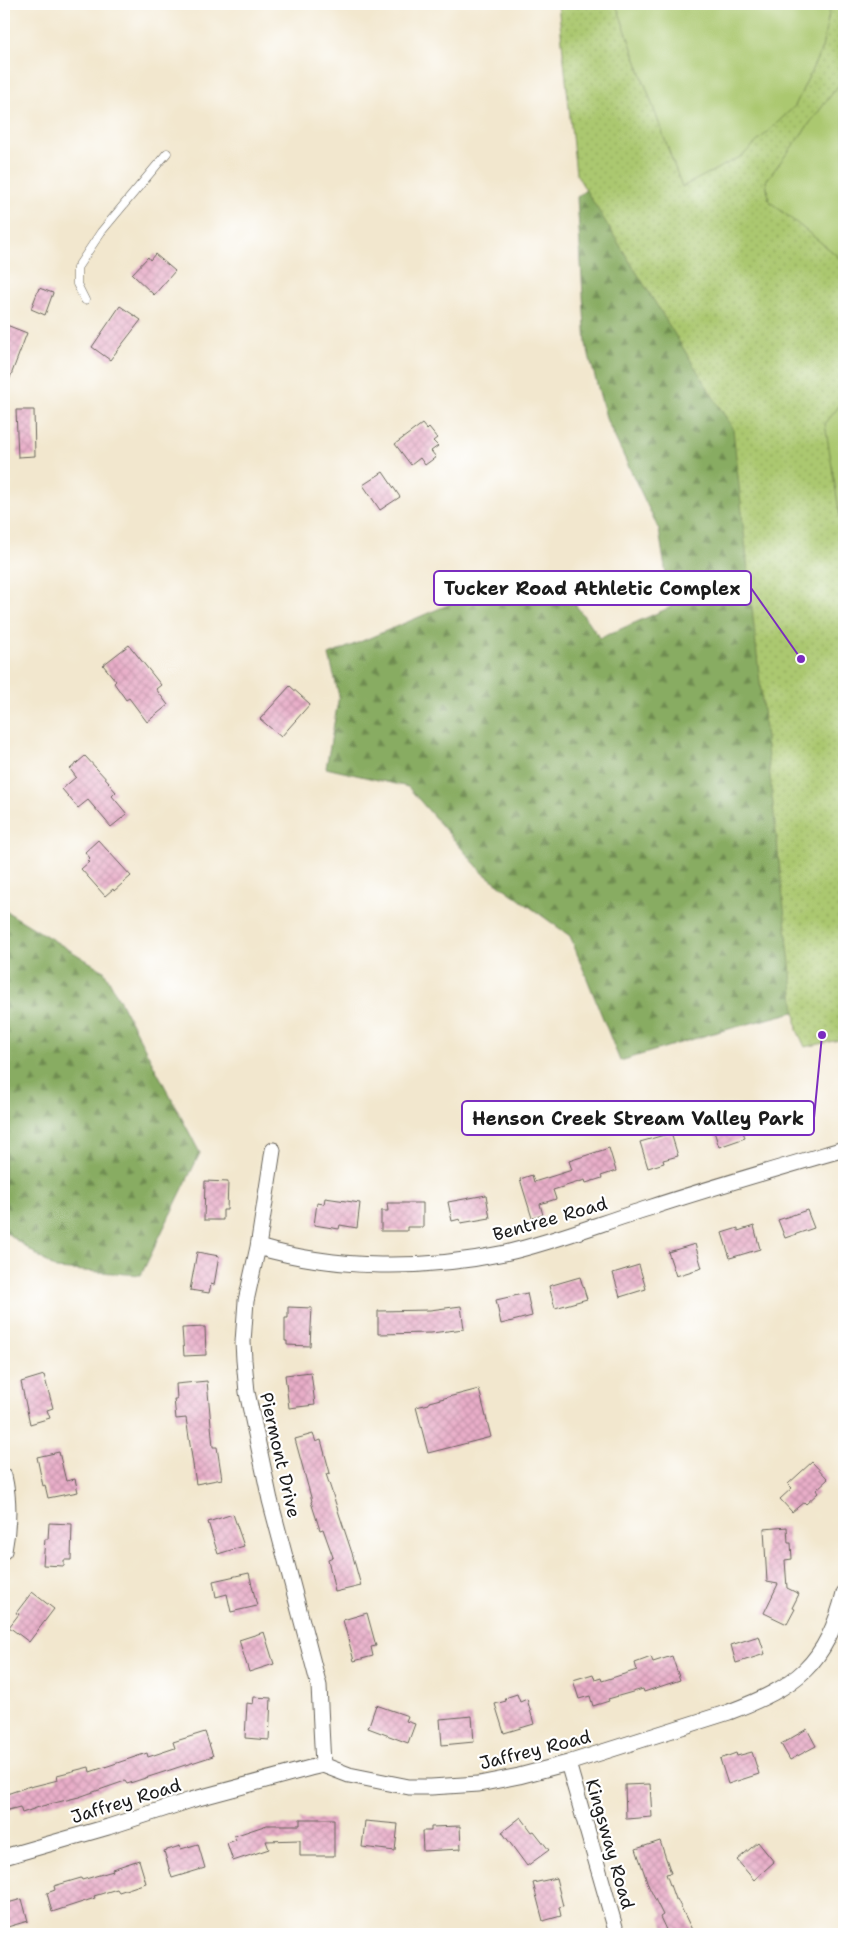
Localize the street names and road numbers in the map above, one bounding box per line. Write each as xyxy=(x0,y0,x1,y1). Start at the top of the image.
street label: Bentree Road xyxy=(490,1191,610,1247)
street label: Piermont Drive xyxy=(254,1390,306,1520)
street label: Jaffrey Road xyxy=(477,1725,593,1775)
street label: Jaffrey Road xyxy=(68,1773,184,1829)
street label: Kingsway Road xyxy=(580,1776,640,1912)

